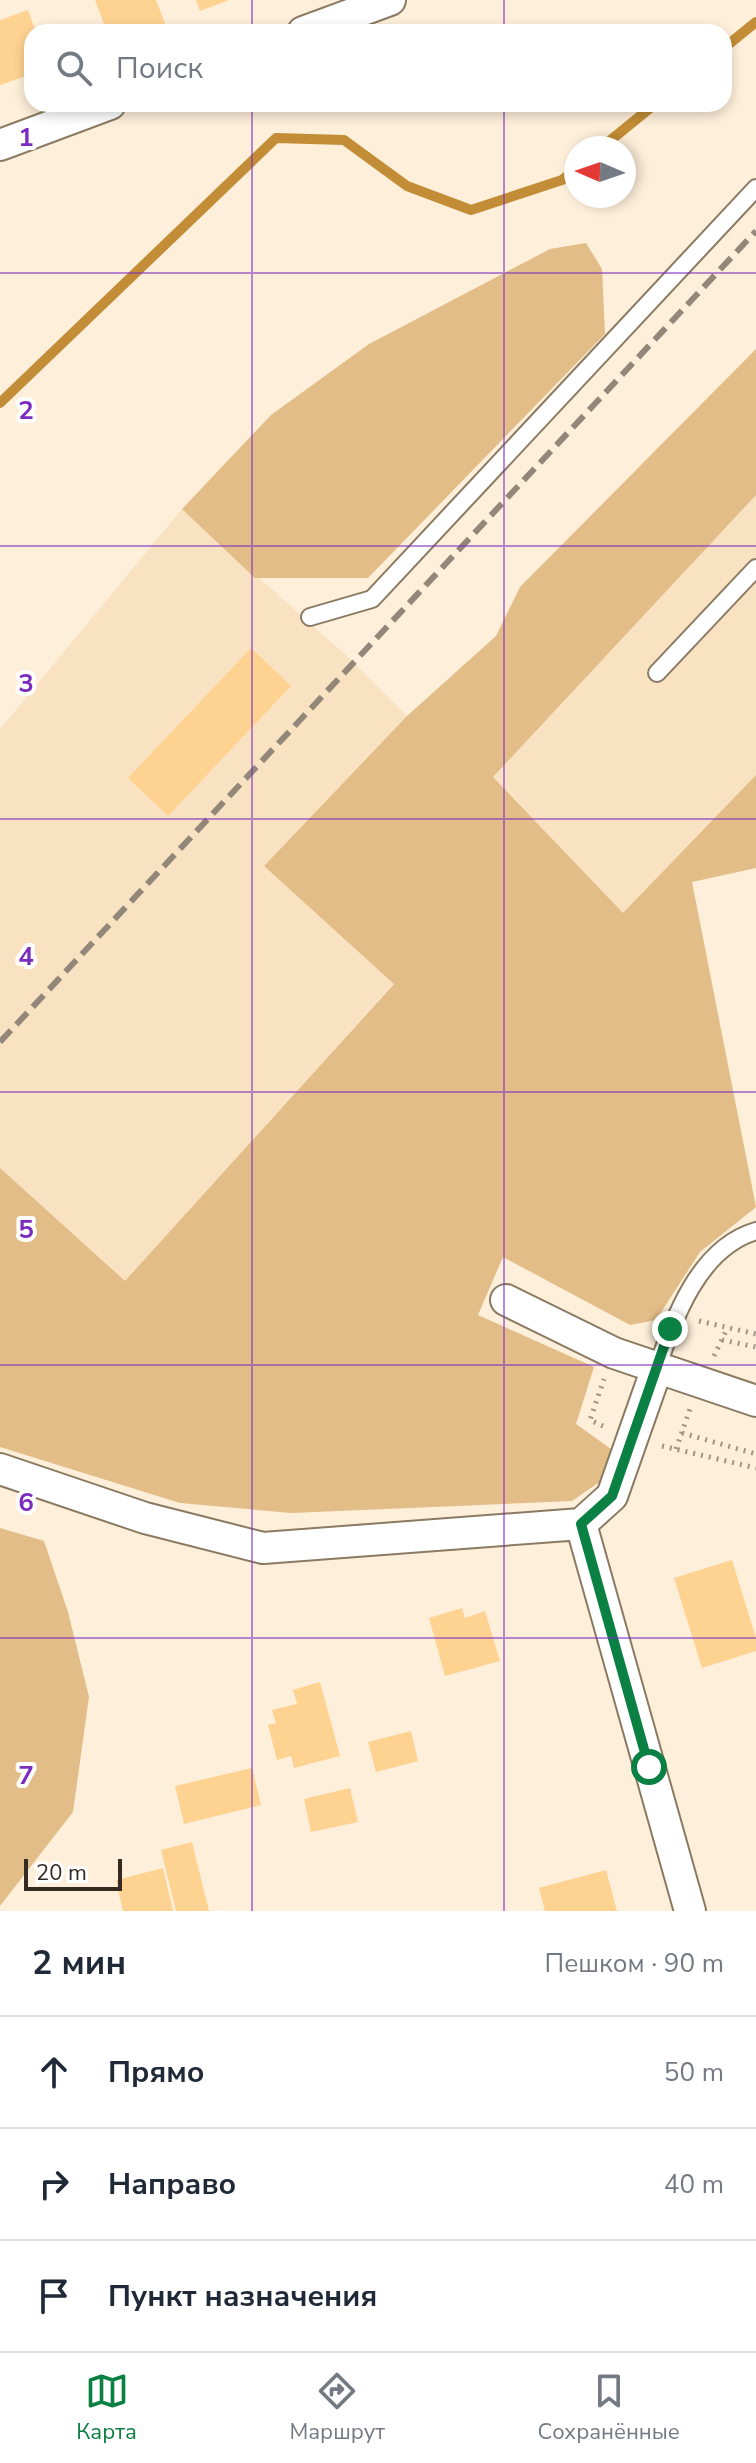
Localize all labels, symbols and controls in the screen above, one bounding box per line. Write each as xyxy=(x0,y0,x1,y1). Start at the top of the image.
search box xyxy=(24,24,732,112)
icon: search xyxy=(52,46,96,90)
text: Поиск xyxy=(116,48,203,89)
text: 1 xyxy=(18,120,34,155)
north arrow xyxy=(564,136,636,208)
text: 2 xyxy=(18,393,34,428)
text: 3 xyxy=(18,666,34,701)
text: 4 xyxy=(18,939,34,974)
text: 5 xyxy=(18,1212,34,1247)
route end xyxy=(652,1311,688,1347)
text: 6 xyxy=(18,1485,34,1520)
route start xyxy=(631,1749,667,1785)
text: 7 xyxy=(18,1758,34,1793)
scale bar xyxy=(24,1855,122,1891)
text: 20 m xyxy=(36,1858,87,1888)
text: 2 мин xyxy=(32,1940,126,1986)
text: Пешком · 90 m xyxy=(545,1946,724,1981)
icon: ahead xyxy=(32,2050,76,2094)
text: Прямо xyxy=(108,2052,205,2093)
text: 50 m xyxy=(664,2055,724,2090)
icon: right xyxy=(32,2162,76,2206)
text: Направо xyxy=(108,2164,236,2205)
text: 40 m xyxy=(664,2167,724,2202)
icon: arrive xyxy=(32,2274,76,2318)
text: Пункт назначения xyxy=(108,2276,377,2317)
tab: Карта xyxy=(76,2369,137,2447)
tab: Маршрут xyxy=(289,2369,385,2447)
tab: Сохранённые xyxy=(538,2369,680,2447)

